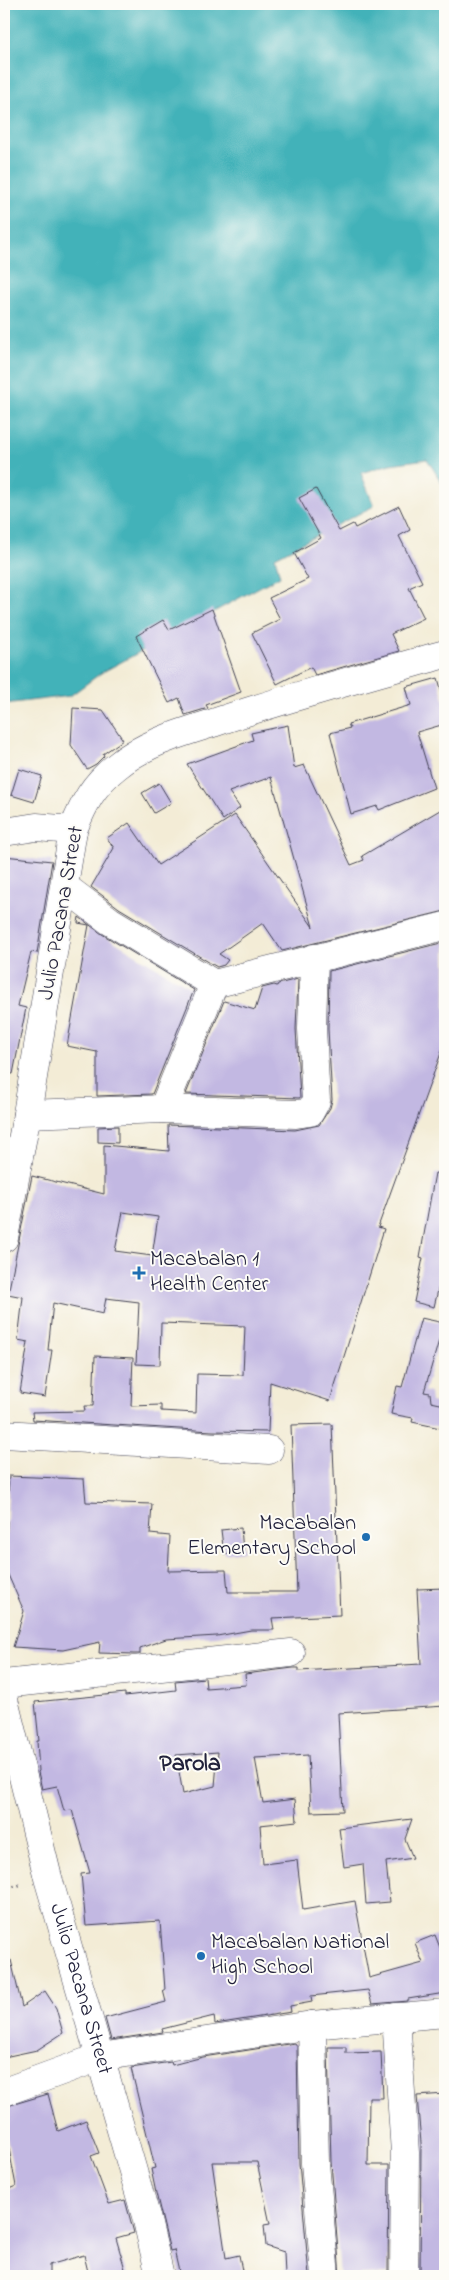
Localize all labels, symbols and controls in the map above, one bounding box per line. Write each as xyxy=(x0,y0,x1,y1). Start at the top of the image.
street label: Julio Pacana Street xyxy=(31,823,93,1003)
place label: Macabalan 1 Health Center xyxy=(150,1244,269,1301)
marker: Macabalan 1 Health Center xyxy=(132,1266,146,1280)
place label: Macabalan Elementary School xyxy=(187,1508,356,1566)
marker: Macabalan Elementary School xyxy=(360,1531,372,1543)
district label: Parola xyxy=(159,1747,221,1782)
street label: Julio Pacana Street xyxy=(40,1900,120,2079)
place label: Macabalan National High School xyxy=(211,1927,389,1985)
marker: Macabalan National High School xyxy=(195,1950,207,1962)

